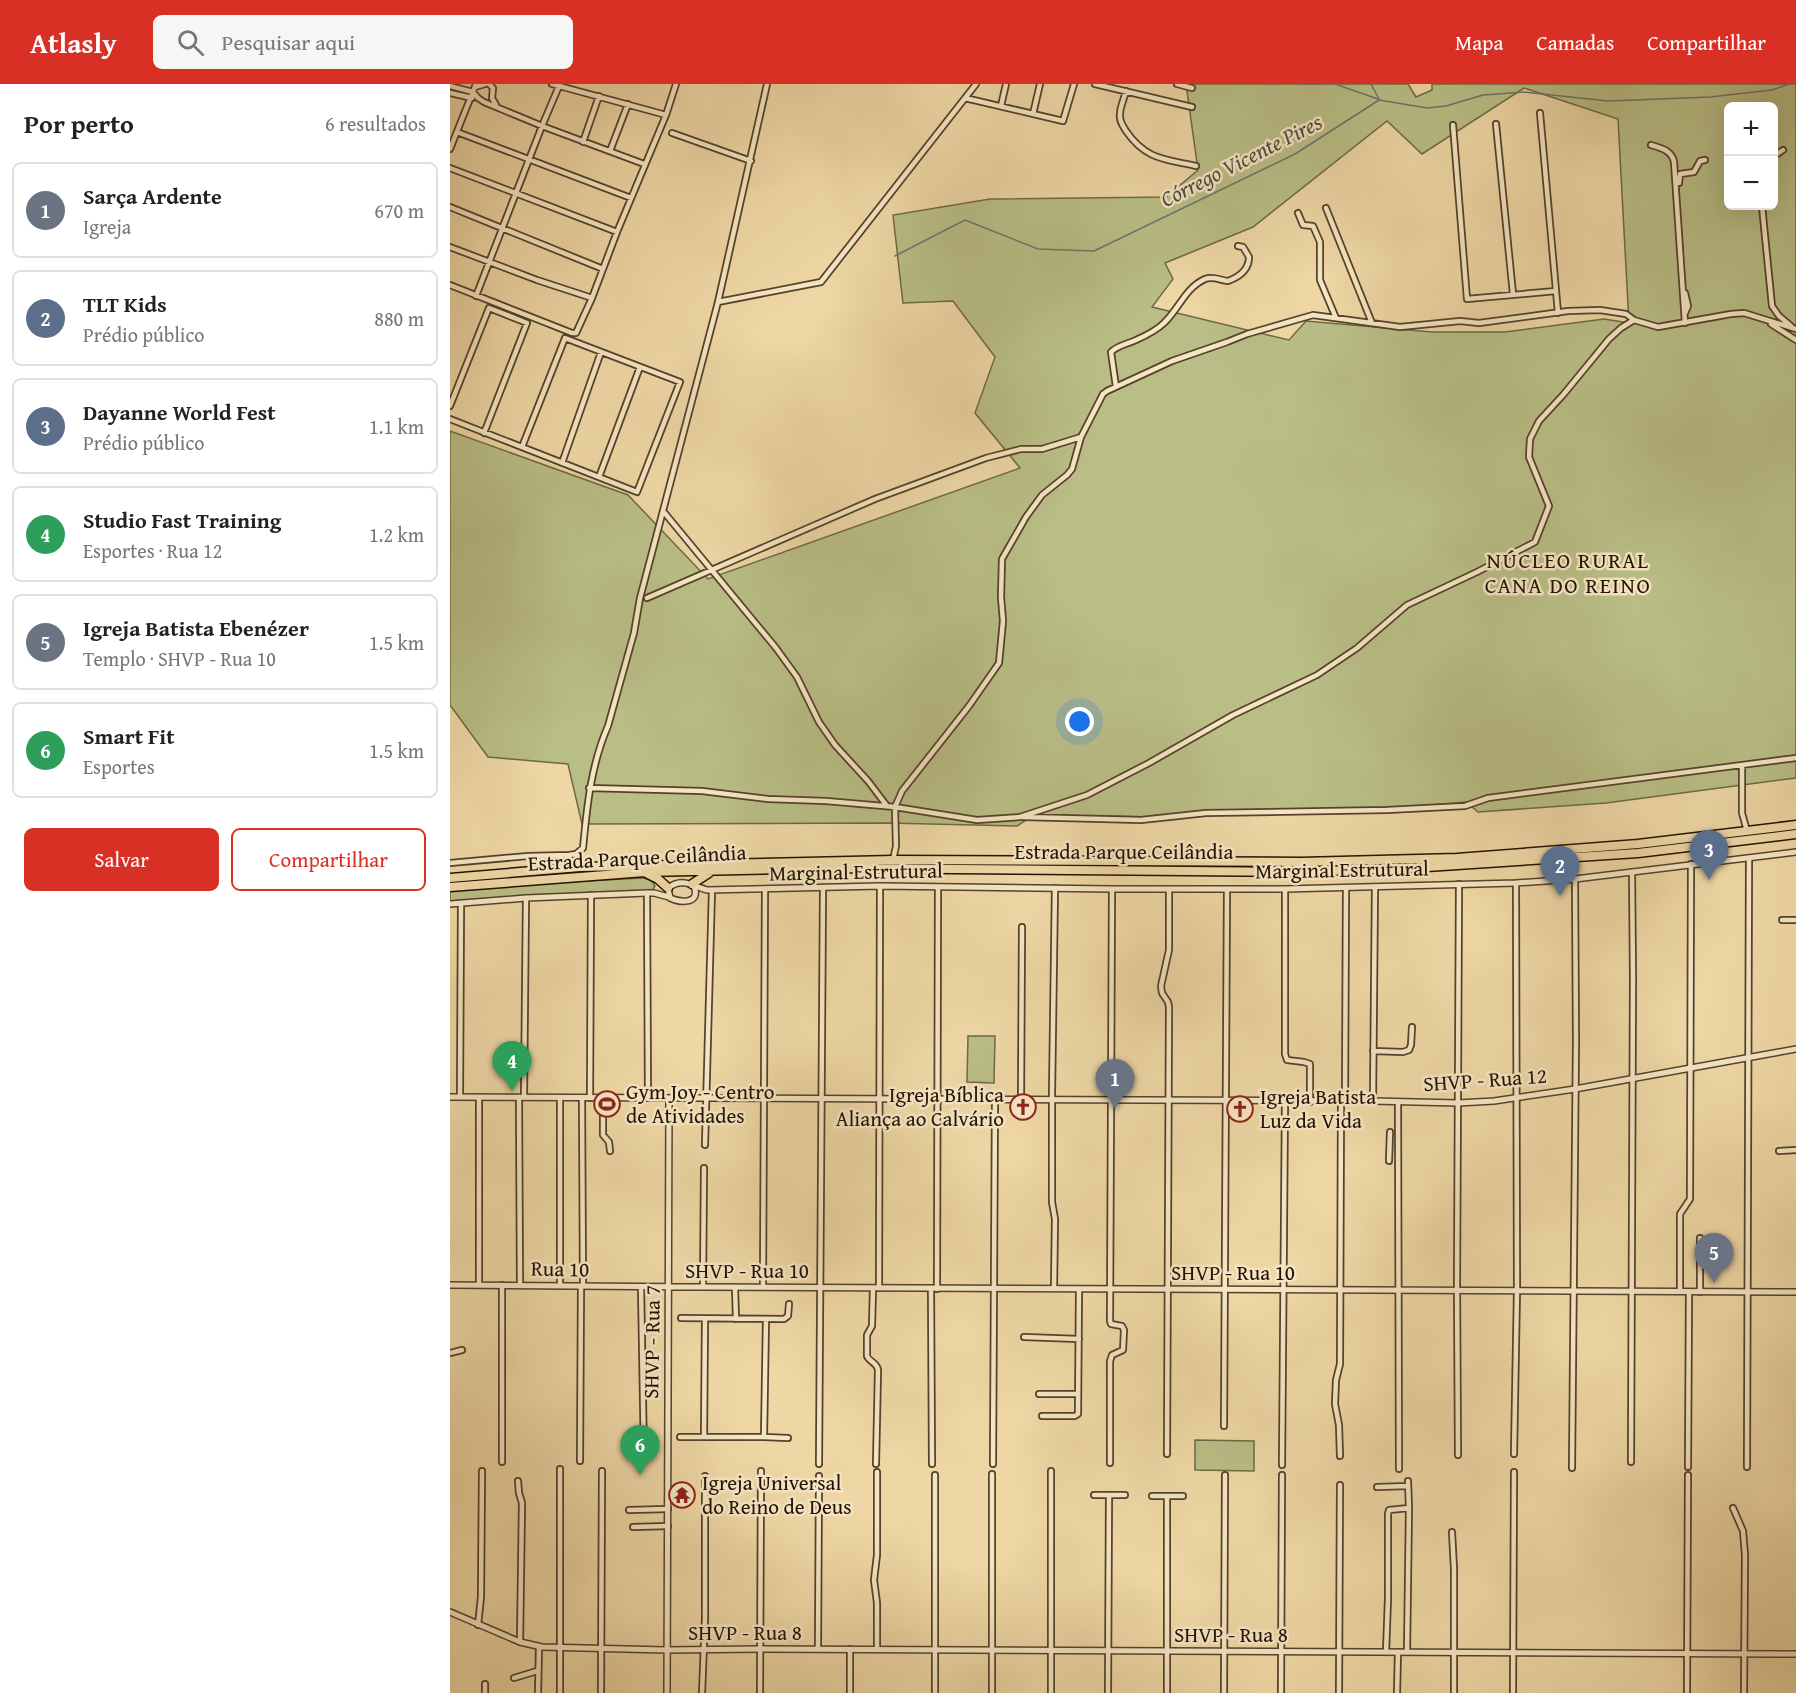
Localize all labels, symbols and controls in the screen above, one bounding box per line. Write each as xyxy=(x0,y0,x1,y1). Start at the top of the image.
search box xyxy=(153,15,573,69)
text: Atlasly xyxy=(30,22,117,63)
icon: search xyxy=(174,26,207,59)
text: Pesquisar aqui xyxy=(222,26,355,58)
text: Mapa xyxy=(1455,27,1503,58)
text: Camadas xyxy=(1536,27,1614,58)
text: Compartilhar xyxy=(1647,27,1766,58)
map controls xyxy=(1724,102,1778,210)
button: + xyxy=(1724,102,1778,156)
text: Por perto xyxy=(24,104,134,143)
water label: Córrego Vicente Pires xyxy=(1155,105,1327,215)
text: 6 resultados xyxy=(325,109,426,138)
button: − xyxy=(1724,156,1778,210)
text: Sarça Ardente xyxy=(83,180,222,212)
text: 1 xyxy=(40,196,51,225)
text: 670 m xyxy=(374,196,424,225)
text: Igreja xyxy=(83,212,131,241)
text: TLT Kids xyxy=(83,288,167,320)
text: 2 xyxy=(40,304,51,333)
text: 880 m xyxy=(374,304,424,333)
text: Prédio público xyxy=(83,320,205,349)
text: Dayanne World Fest xyxy=(83,396,276,428)
text: 3 xyxy=(40,412,51,441)
text: 1.1 km xyxy=(369,412,424,441)
text: Prédio público xyxy=(83,428,205,457)
text: Studio Fast Training xyxy=(83,504,281,536)
text: 4 xyxy=(40,520,51,549)
text: 1.2 km xyxy=(369,520,424,549)
text: Esportes · Rua 12 xyxy=(83,536,222,565)
district label: NÚCLEO RURAL CANA DO REINO xyxy=(1485,544,1651,601)
text: Igreja Batista Ebenézer xyxy=(83,612,309,644)
text: 5 xyxy=(40,628,51,657)
text: 1.5 km xyxy=(369,628,424,657)
text: Templo · SHVP - Rua 10 xyxy=(83,644,276,673)
your location xyxy=(1065,707,1094,736)
text: Smart Fit xyxy=(83,720,174,752)
text: 6 xyxy=(40,736,51,765)
text: 1.5 km xyxy=(369,736,424,765)
text: Esportes xyxy=(83,752,155,781)
button: Salvar xyxy=(24,828,219,891)
button: Compartilhar xyxy=(231,828,426,891)
pin: 3 xyxy=(1690,830,1728,880)
street label: Estrada Parque Ceilândia xyxy=(527,836,747,879)
street label: Estrada Parque Ceilândia xyxy=(1015,836,1233,867)
pin: 2 xyxy=(1540,846,1580,896)
street label: Marginal Estrutural xyxy=(1255,852,1429,887)
street label: Marginal Estrutural xyxy=(769,854,943,889)
pin: 4 xyxy=(492,1042,532,1091)
pin: 1 xyxy=(1096,1060,1134,1109)
street label: SHVP - Rua 12 xyxy=(1422,1060,1548,1099)
place label: Gym Joy - Centro de Atividades xyxy=(626,1076,774,1131)
place label: Igreja Bíblica Aliança ao Calvário xyxy=(836,1079,1004,1134)
place label: Igreja Batista Luz da Vida xyxy=(1260,1081,1376,1136)
sports icon: Gym Joy - Centro de Atividades xyxy=(592,1089,622,1119)
church icon: Igreja Bíblica Aliança ao Calvário xyxy=(1008,1092,1038,1122)
church icon: Igreja Batista Luz da Vida xyxy=(1225,1094,1255,1124)
pin: 5 xyxy=(1694,1234,1734,1283)
street label: Rua 10 xyxy=(531,1252,589,1285)
street label: SHVP - Rua 10 xyxy=(685,1255,809,1286)
street label: SHVP - Rua 10 xyxy=(1171,1257,1295,1288)
street label: SHVP - Rua 7 xyxy=(635,1285,668,1399)
pin: 6 xyxy=(620,1426,660,1475)
place label: Igreja Universal do Reino de Deus xyxy=(702,1467,852,1522)
temple icon: Igreja Universal do Reino de Deus xyxy=(667,1480,697,1510)
street label: SHVP - Rua 8 xyxy=(688,1617,802,1648)
street label: SHVP - Rua 8 xyxy=(1174,1619,1288,1650)

